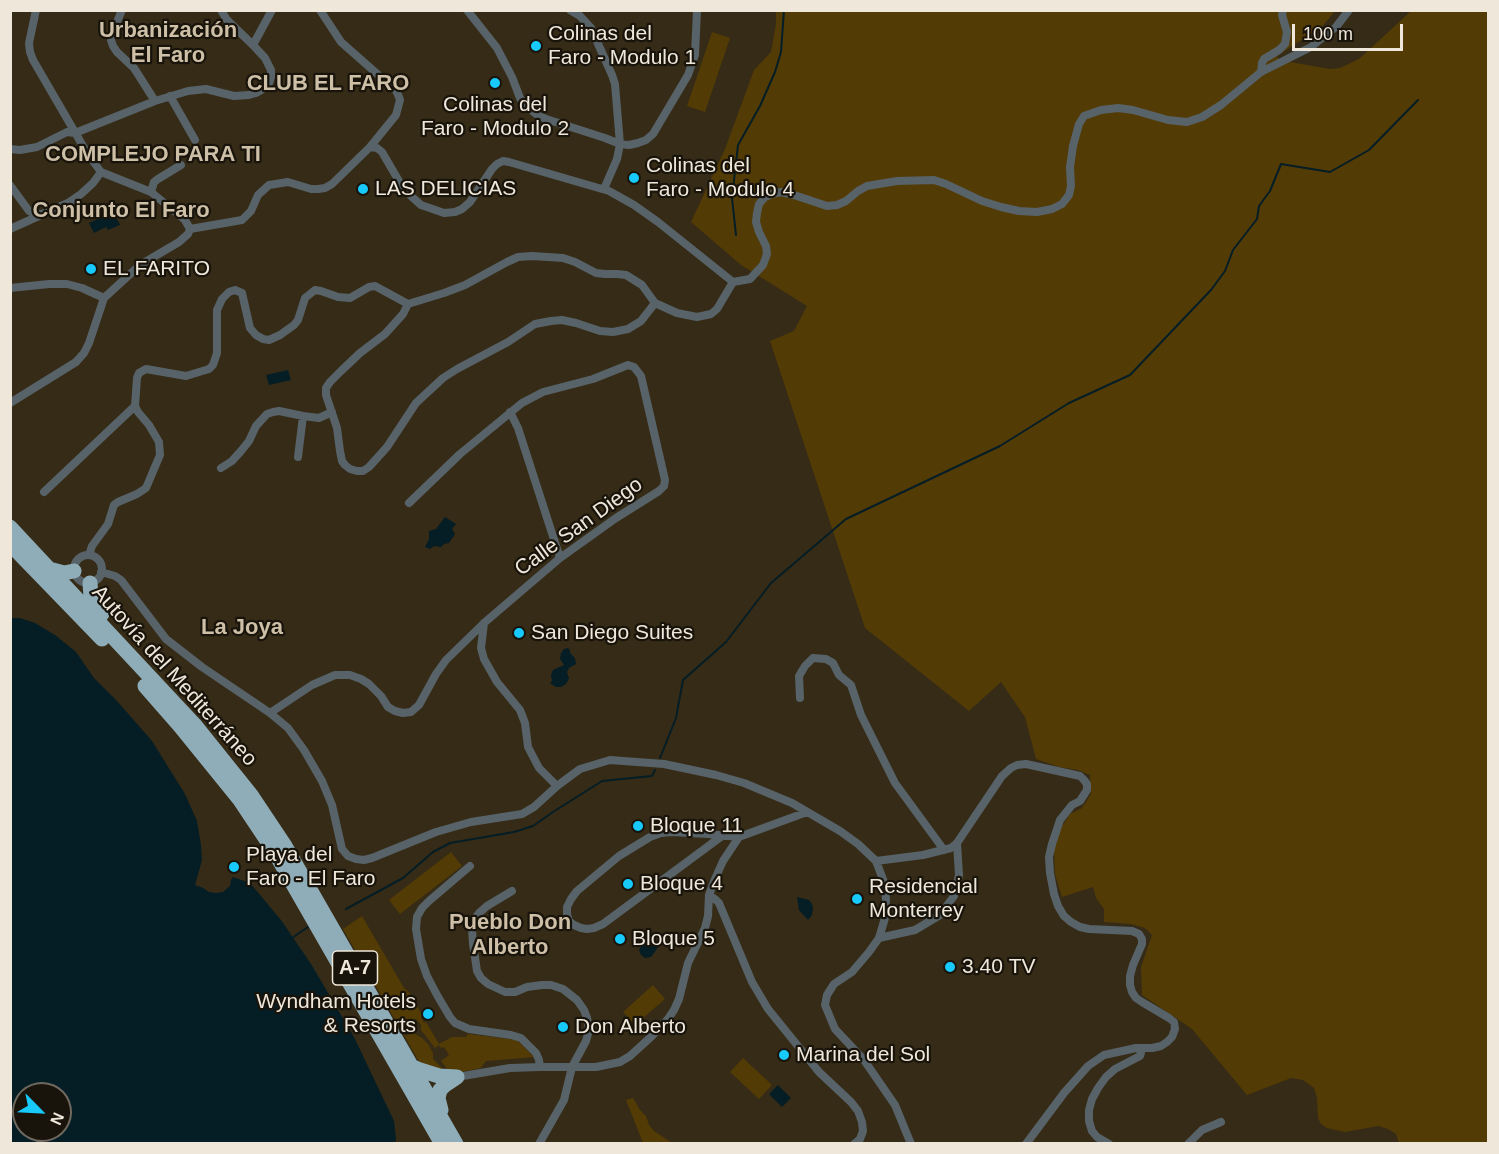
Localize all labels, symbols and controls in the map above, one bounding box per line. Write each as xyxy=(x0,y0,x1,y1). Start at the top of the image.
scale bar xyxy=(1295,12,1406,50)
district label: Urbanización El Faro xyxy=(99,18,237,70)
place label: Colinas del Faro - Modulo 1 xyxy=(548,21,696,71)
text: 100 m xyxy=(1303,24,1353,44)
marker: Colinas del Faro - Modulo 1 xyxy=(529,39,543,53)
district label: CLUB EL FARO xyxy=(247,71,409,97)
marker: Colinas del Faro - Modulo 2 xyxy=(488,76,502,90)
place label: Colinas del Faro - Modulo 2 xyxy=(421,92,569,142)
district label: COMPLEJO PARA TI xyxy=(45,142,261,168)
place label: Colinas del Faro - Modulo 4 xyxy=(646,153,794,203)
marker: Colinas del Faro - Modulo 4 xyxy=(627,171,641,185)
place label: LAS DELICIAS xyxy=(375,176,516,202)
marker: LAS DELICIAS xyxy=(356,182,370,196)
district label: Conjunto El Faro xyxy=(32,198,210,224)
place label: EL FARITO xyxy=(103,256,210,282)
marker: EL FARITO xyxy=(84,262,98,276)
street label: Calle San Diego xyxy=(510,472,648,582)
street label: Autovía del Mediterráneo xyxy=(86,580,262,772)
district label: La Joya xyxy=(201,615,283,641)
place label: San Diego Suites xyxy=(531,620,693,646)
marker: San Diego Suites xyxy=(512,626,526,640)
place label: Bloque 11 xyxy=(650,813,743,839)
marker: Bloque 11 xyxy=(631,819,645,833)
place label: Playa del Faro - El Faro xyxy=(246,842,376,892)
marker: Playa del Faro - El Faro xyxy=(227,860,241,874)
place label: Bloque 4 xyxy=(640,871,723,897)
place label: Residencial Monterrey xyxy=(869,874,978,924)
marker: Bloque 4 xyxy=(621,877,635,891)
marker: Residencial Monterrey xyxy=(850,892,864,906)
district label: Pueblo Don Alberto xyxy=(449,910,571,962)
place label: Bloque 5 xyxy=(632,926,715,952)
marker: Bloque 5 xyxy=(613,932,627,946)
road number: A-7 xyxy=(332,951,378,985)
place label: 3.40 TV xyxy=(962,954,1036,980)
marker: 3.40 TV xyxy=(943,960,957,974)
place label: Wyndham Hotels & Resorts xyxy=(256,989,416,1039)
marker: Wyndham Hotels & Resorts xyxy=(421,1007,435,1021)
place label: Don Alberto xyxy=(575,1014,686,1040)
marker: Don Alberto xyxy=(556,1020,570,1034)
place label: Marina del Sol xyxy=(796,1042,930,1068)
marker: Marina del Sol xyxy=(777,1048,791,1062)
north arrow xyxy=(12,1082,72,1142)
text: N xyxy=(47,1110,67,1127)

